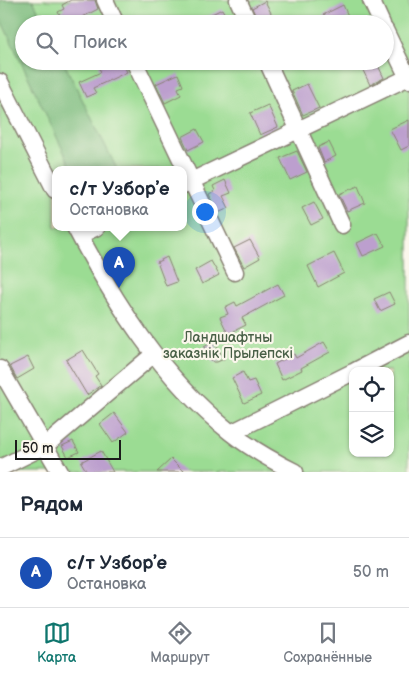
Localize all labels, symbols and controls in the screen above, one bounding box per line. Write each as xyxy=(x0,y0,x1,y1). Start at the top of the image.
search box xyxy=(15,15,394,70)
icon: search xyxy=(33,29,61,57)
text: Поиск xyxy=(73,31,127,54)
popup xyxy=(52,166,187,231)
text: с/т Узборʼе xyxy=(69,178,170,201)
your location xyxy=(192,199,218,225)
text: Остановка xyxy=(69,201,149,220)
pin: A xyxy=(103,247,135,288)
park label: Ландшафтны заказнік Прылепскі xyxy=(163,329,293,362)
map controls xyxy=(349,367,394,457)
button: locate xyxy=(349,367,394,412)
button: layers xyxy=(349,412,394,457)
scale bar xyxy=(15,437,121,460)
text: 50 m xyxy=(22,440,54,457)
text: Рядом xyxy=(20,492,83,517)
text: с/т Узборʼе xyxy=(67,552,167,575)
text: A xyxy=(31,563,41,582)
text: 50 m xyxy=(353,563,389,582)
text: Остановка xyxy=(67,575,146,594)
tab: Карта xyxy=(37,619,76,666)
tab: Маршрут xyxy=(150,619,210,666)
tab: Сохранённые xyxy=(284,619,372,666)

